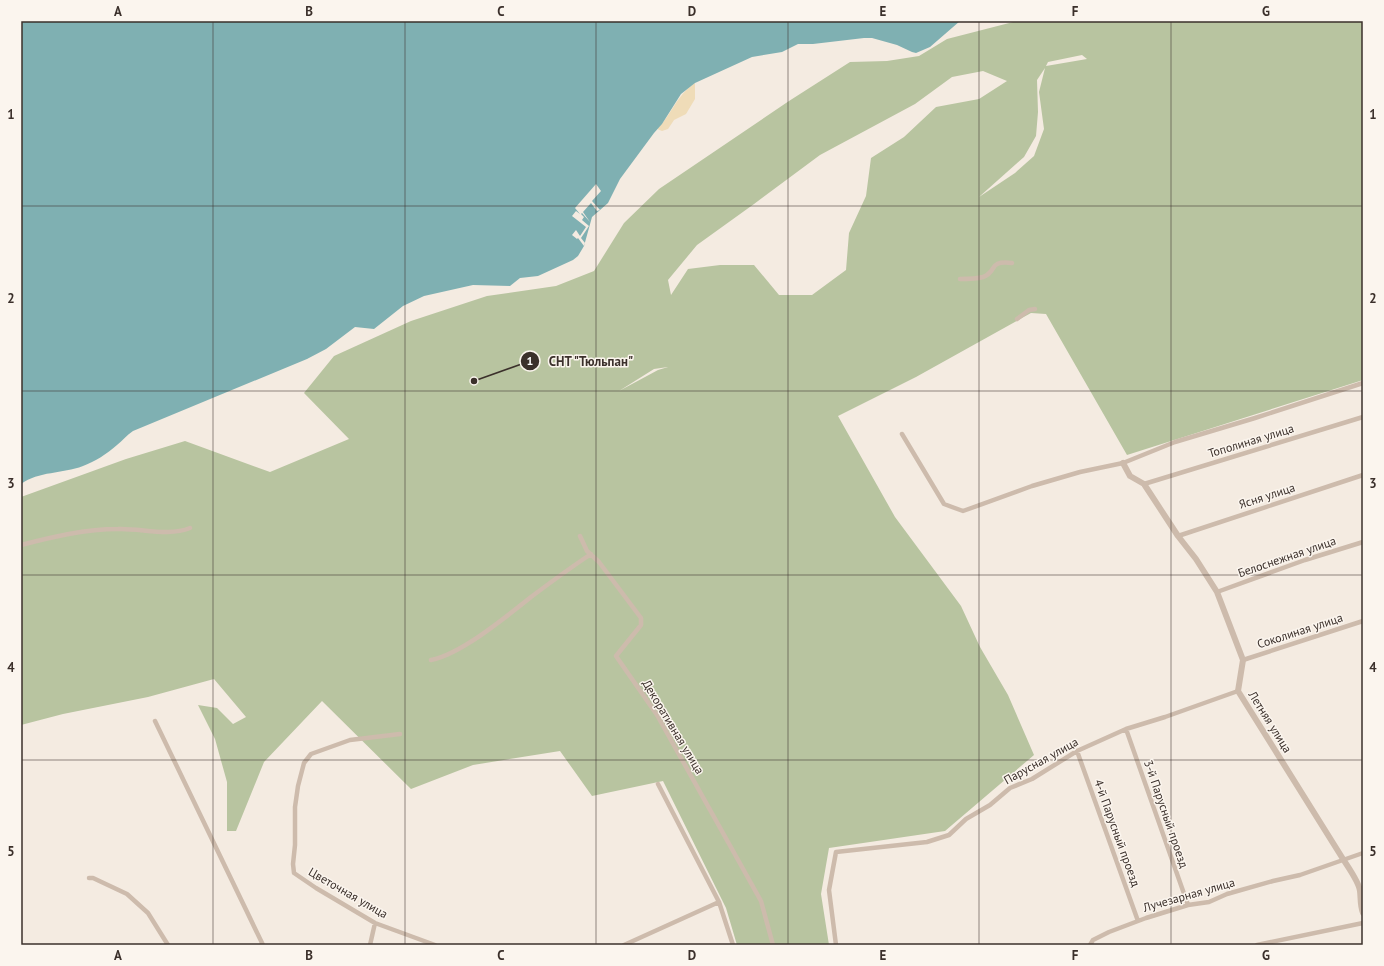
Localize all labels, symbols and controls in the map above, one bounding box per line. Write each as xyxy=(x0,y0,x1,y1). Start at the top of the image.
text: A xyxy=(114,3,122,20)
text: B xyxy=(305,3,313,20)
text: C xyxy=(497,3,505,20)
text: D xyxy=(688,3,696,20)
text: E xyxy=(880,3,887,20)
text: F xyxy=(1072,3,1079,20)
text: G xyxy=(1262,3,1270,20)
text: 1 xyxy=(7,106,15,123)
text: 1 xyxy=(1369,106,1377,123)
text: 2 xyxy=(7,290,15,307)
text: 2 xyxy=(1369,290,1377,307)
callout: СНТ "Тюльпан" xyxy=(520,349,642,374)
text: 1 xyxy=(527,353,533,368)
text: СНТ "Тюльпан" xyxy=(549,353,633,370)
street label: Тополиная улица xyxy=(1206,420,1296,461)
text: 3 xyxy=(7,475,15,492)
text: 3 xyxy=(1369,475,1377,492)
street label: Ясня улица xyxy=(1237,479,1297,512)
street label: Белоснежная улица xyxy=(1236,533,1338,580)
street label: Соколиная улица xyxy=(1255,610,1345,651)
text: 4 xyxy=(7,659,15,676)
text: 4 xyxy=(1369,659,1377,676)
street label: Декоративная улица xyxy=(639,677,708,777)
street label: Летняя улица xyxy=(1245,687,1295,755)
street label: Парусная улица xyxy=(1001,734,1081,787)
street label: 3-й Парусный проезд xyxy=(1141,758,1192,870)
street label: 4-й Парусный проезд xyxy=(1091,777,1144,889)
text: 5 xyxy=(7,843,15,860)
text: 5 xyxy=(1369,843,1377,860)
street label: Цветочная улица xyxy=(306,864,391,921)
street label: Лучезарная улица xyxy=(1140,874,1236,915)
text: A xyxy=(114,947,122,964)
text: B xyxy=(305,947,313,964)
text: C xyxy=(497,947,505,964)
text: D xyxy=(688,947,696,964)
text: E xyxy=(880,947,887,964)
text: F xyxy=(1072,947,1079,964)
text: G xyxy=(1262,947,1270,964)

